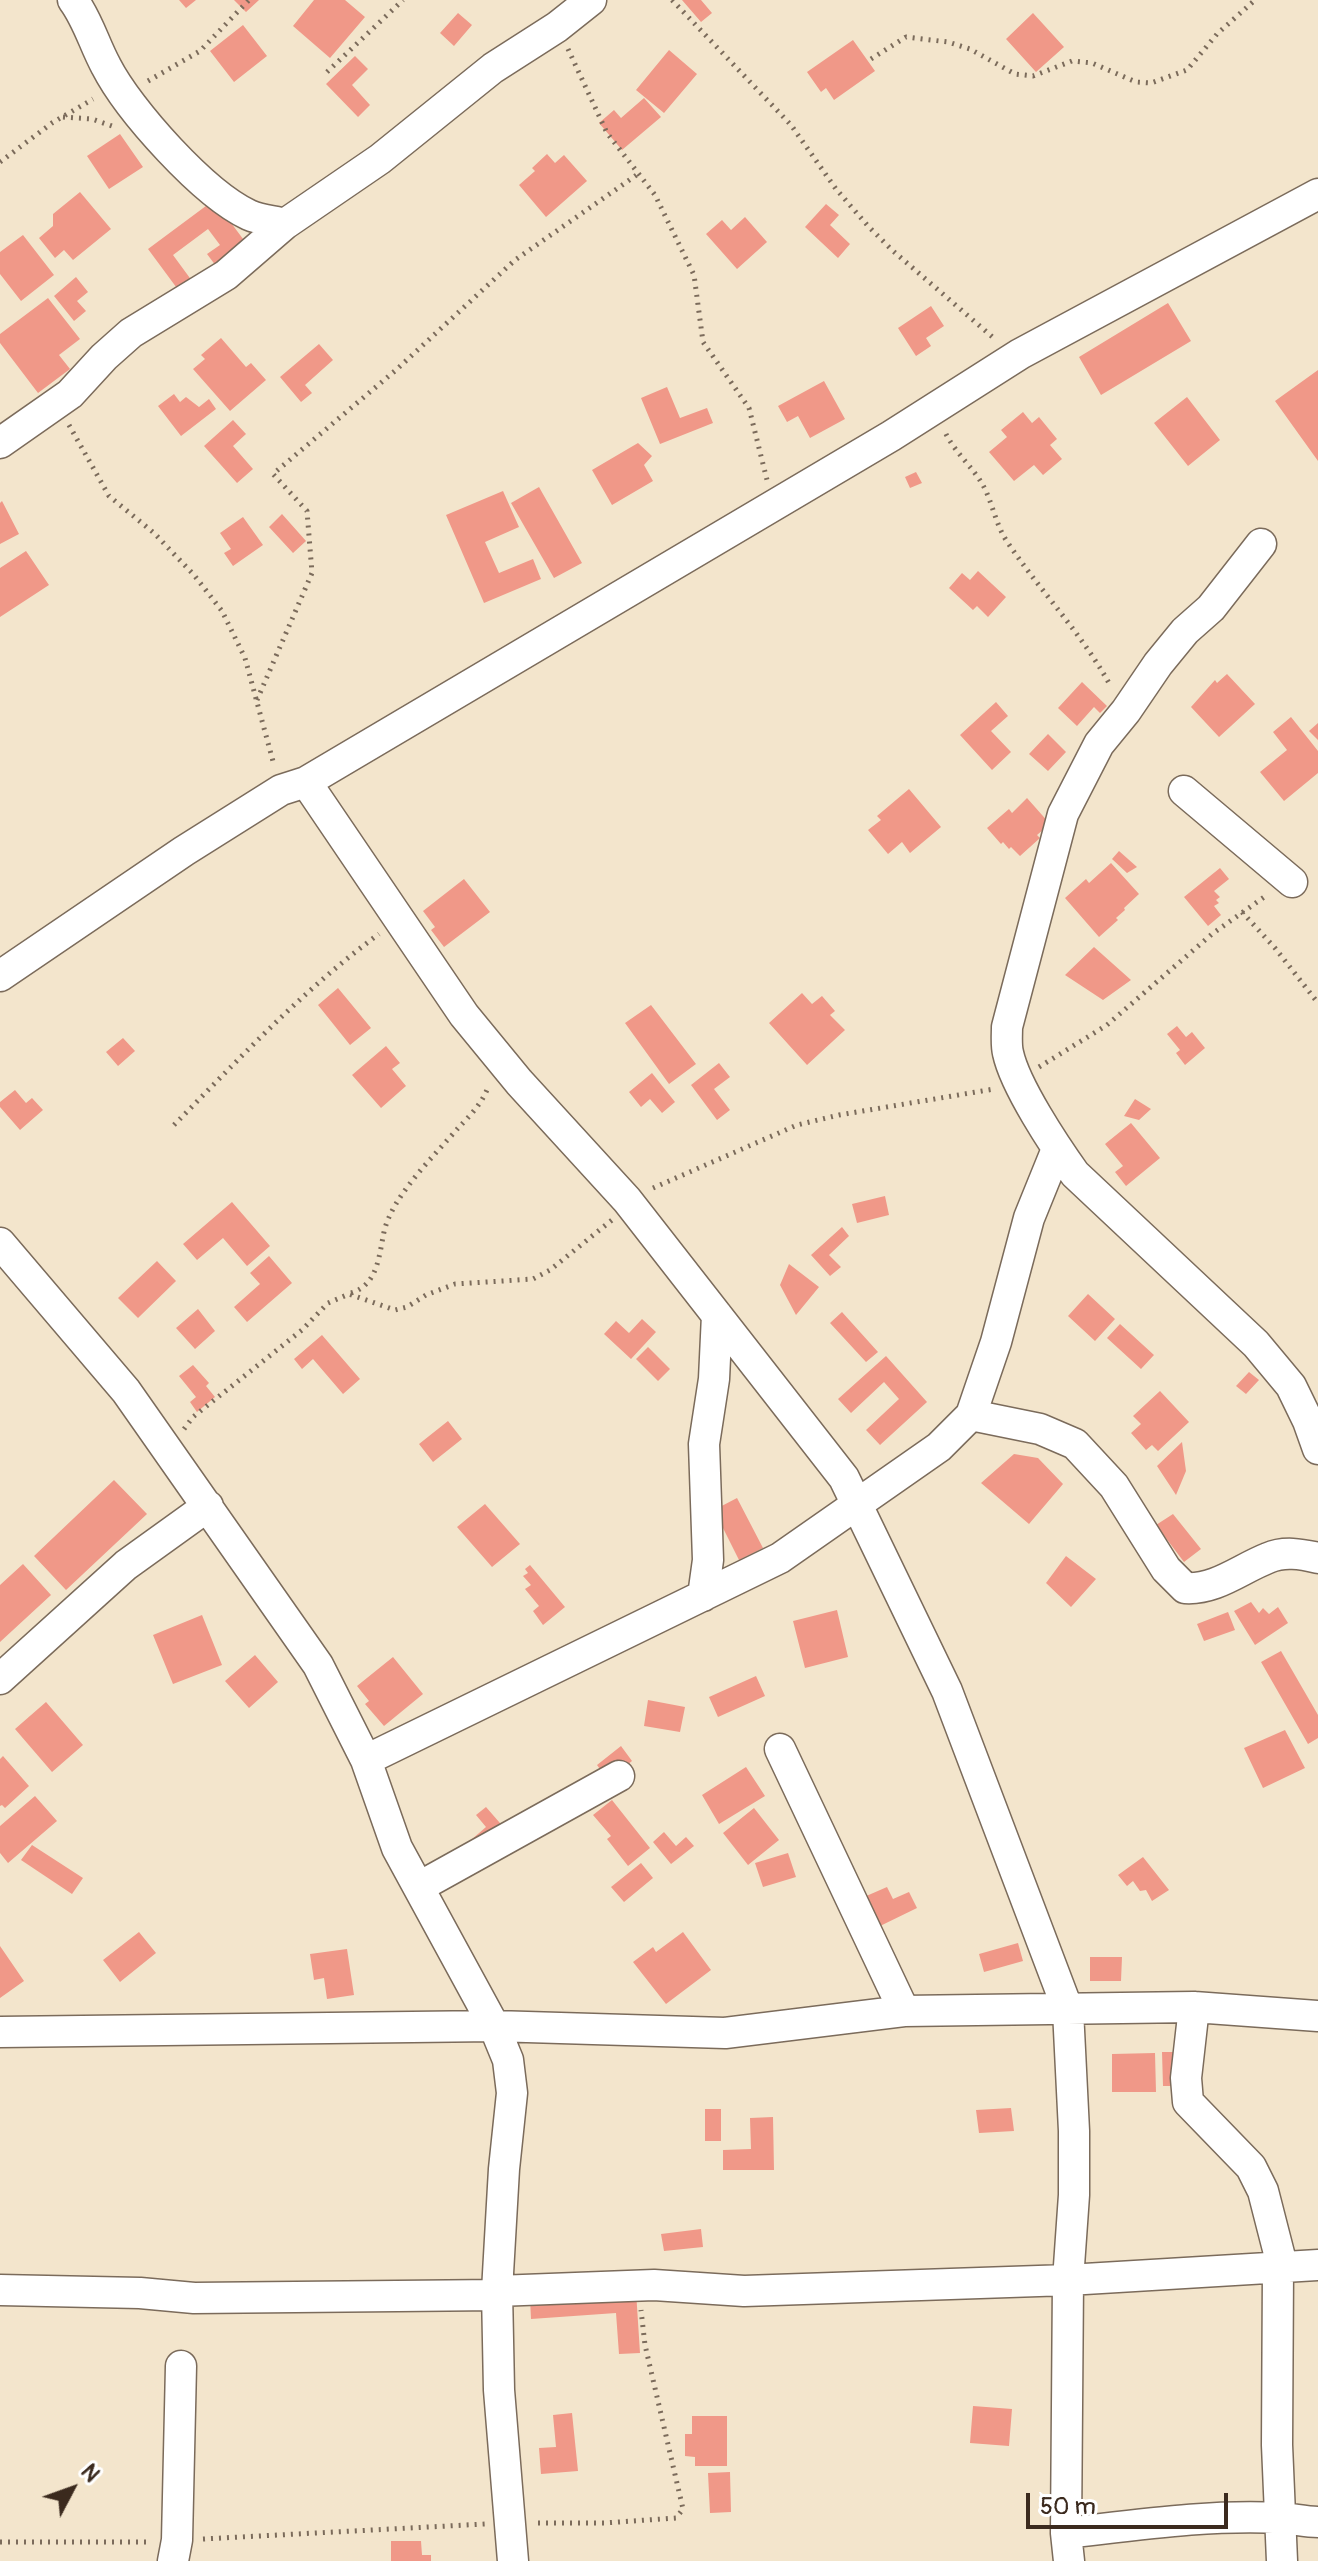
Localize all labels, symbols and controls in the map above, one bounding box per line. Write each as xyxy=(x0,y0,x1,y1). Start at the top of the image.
north arrow xyxy=(32,2449,112,2529)
text: N xyxy=(75,2458,106,2488)
scale bar xyxy=(1030,2477,1232,2527)
text: 50 m xyxy=(1040,2492,1096,2521)

